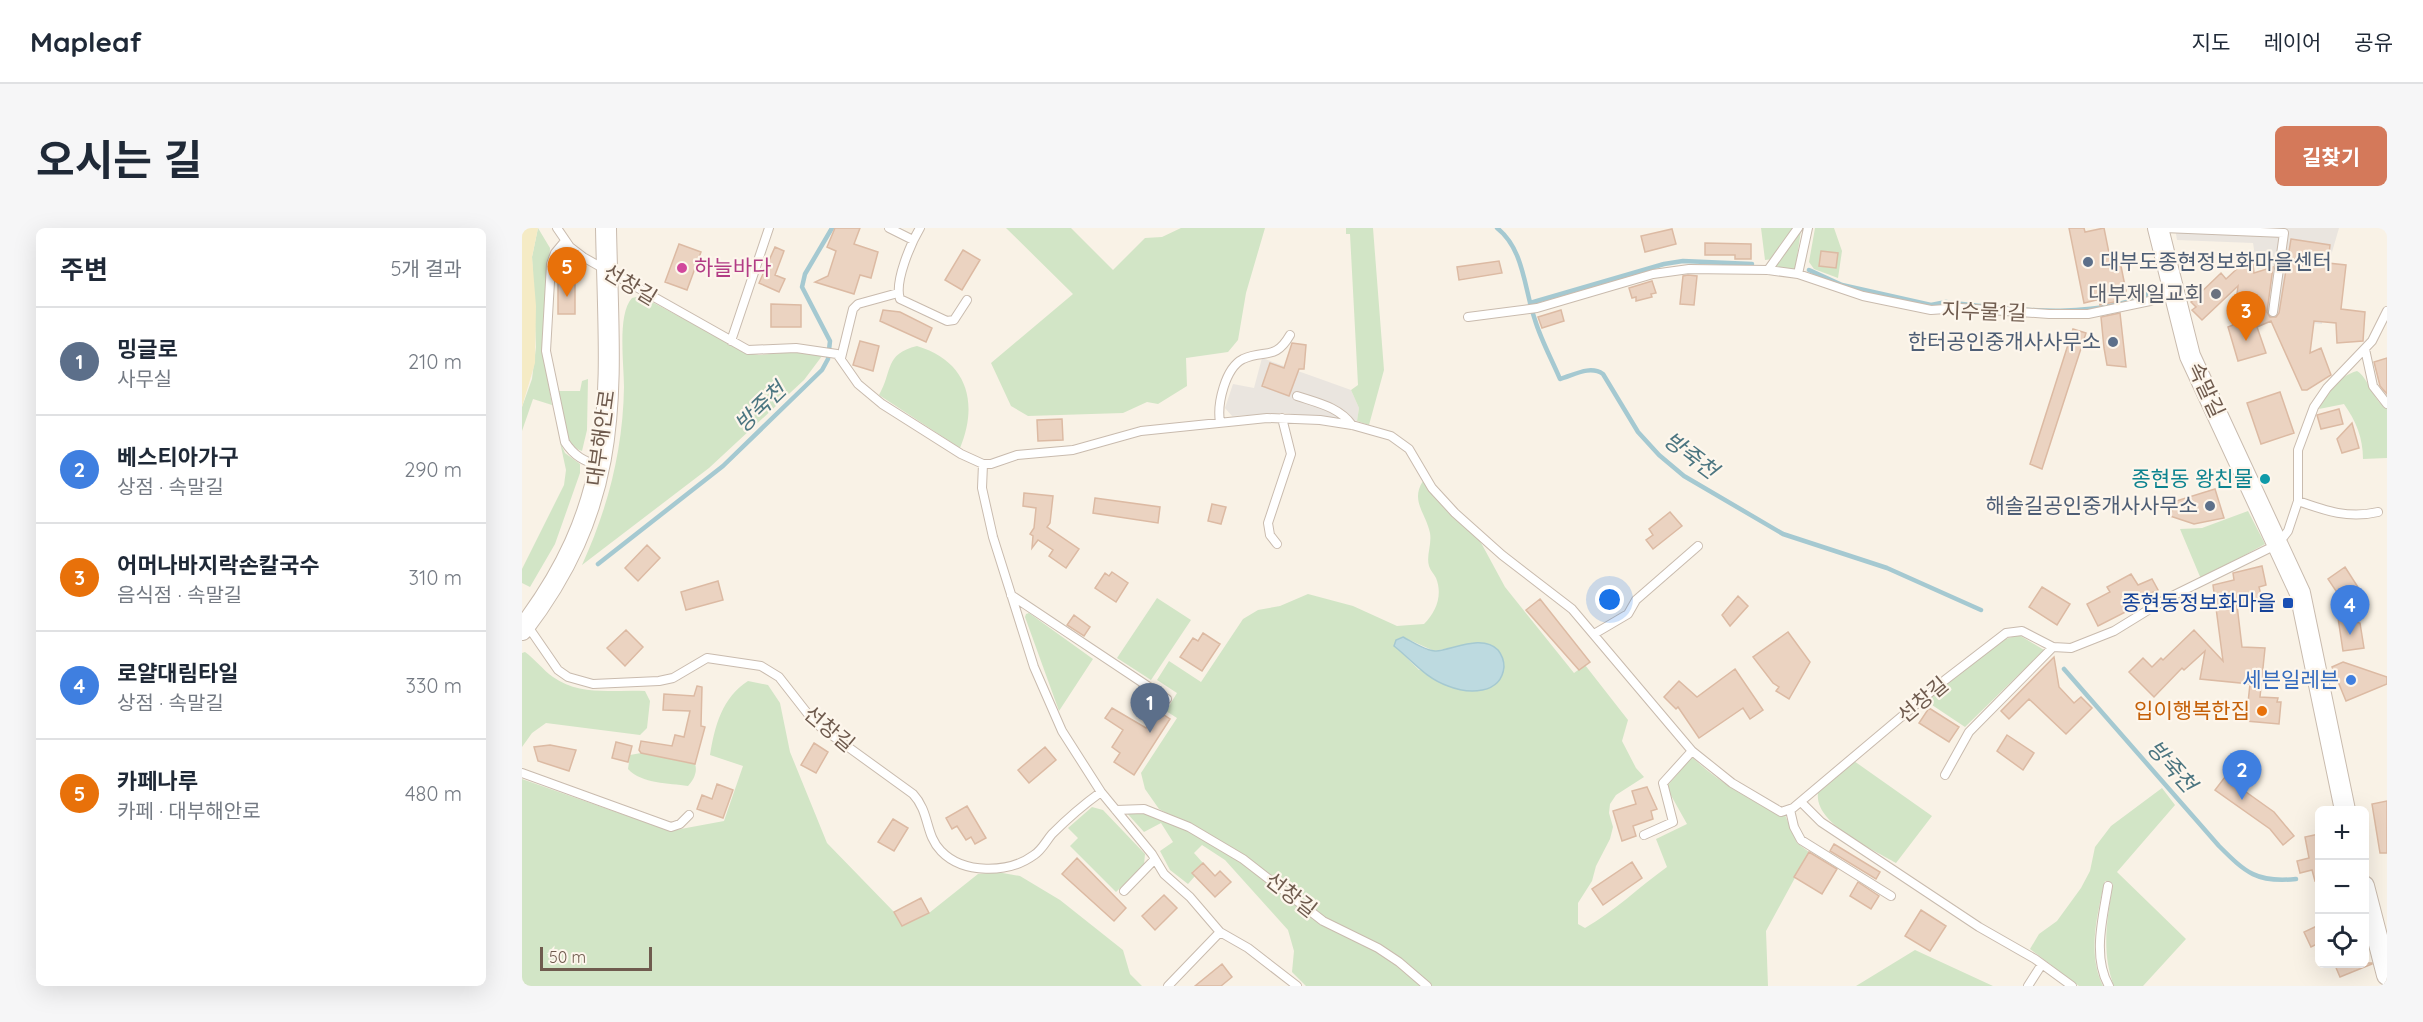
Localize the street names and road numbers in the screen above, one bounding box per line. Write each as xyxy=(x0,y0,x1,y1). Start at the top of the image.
street label: 선창길 xyxy=(599,258,662,310)
street label: 지수물1길 xyxy=(1941,297,2027,325)
street label: 속말길 xyxy=(2183,358,2231,421)
street label: 대부해안로 xyxy=(580,388,620,488)
street label: 선창길 xyxy=(1892,671,1953,728)
street label: 선창길 xyxy=(799,700,860,757)
street label: 선창길 xyxy=(1261,866,1322,922)

